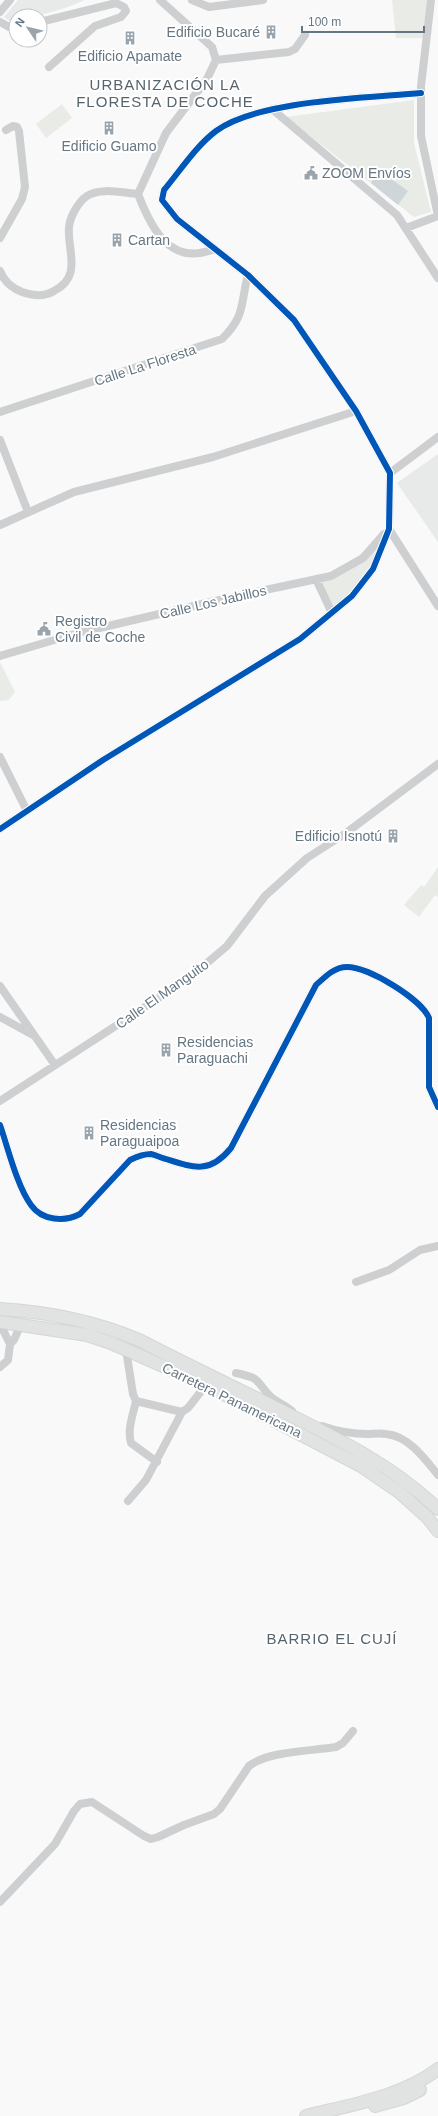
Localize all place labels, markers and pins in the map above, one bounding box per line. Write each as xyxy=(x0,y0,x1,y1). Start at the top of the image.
place label: Edificio Bucaré xyxy=(167,24,260,40)
building icon: Edificio Bucaré xyxy=(263,24,279,40)
building icon: Edificio Apamate xyxy=(122,30,138,46)
place label: Edificio Apamate xyxy=(78,48,182,64)
building icon: Edificio Guamo xyxy=(101,120,117,136)
place label: Edificio Guamo xyxy=(62,138,157,154)
public building icon: ZOOM Envíos xyxy=(303,165,319,181)
place label: ZOOM Envíos xyxy=(322,165,411,181)
building icon: Cartan xyxy=(109,232,125,248)
place label: Cartan xyxy=(128,232,170,248)
place label: Registro Civil de Coche xyxy=(55,613,145,645)
public building icon: Registro Civil de Coche xyxy=(36,621,52,637)
place label: Edificio Isnotú xyxy=(295,828,382,844)
building icon: Edificio Isnotú xyxy=(385,828,401,844)
place label: Residencias Paraguachi xyxy=(177,1034,253,1066)
building icon: Residencias Paraguachi xyxy=(158,1042,174,1058)
place label: Residencias Paraguaipoa xyxy=(100,1117,180,1149)
building icon: Residencias Paraguaipoa xyxy=(81,1125,97,1141)

